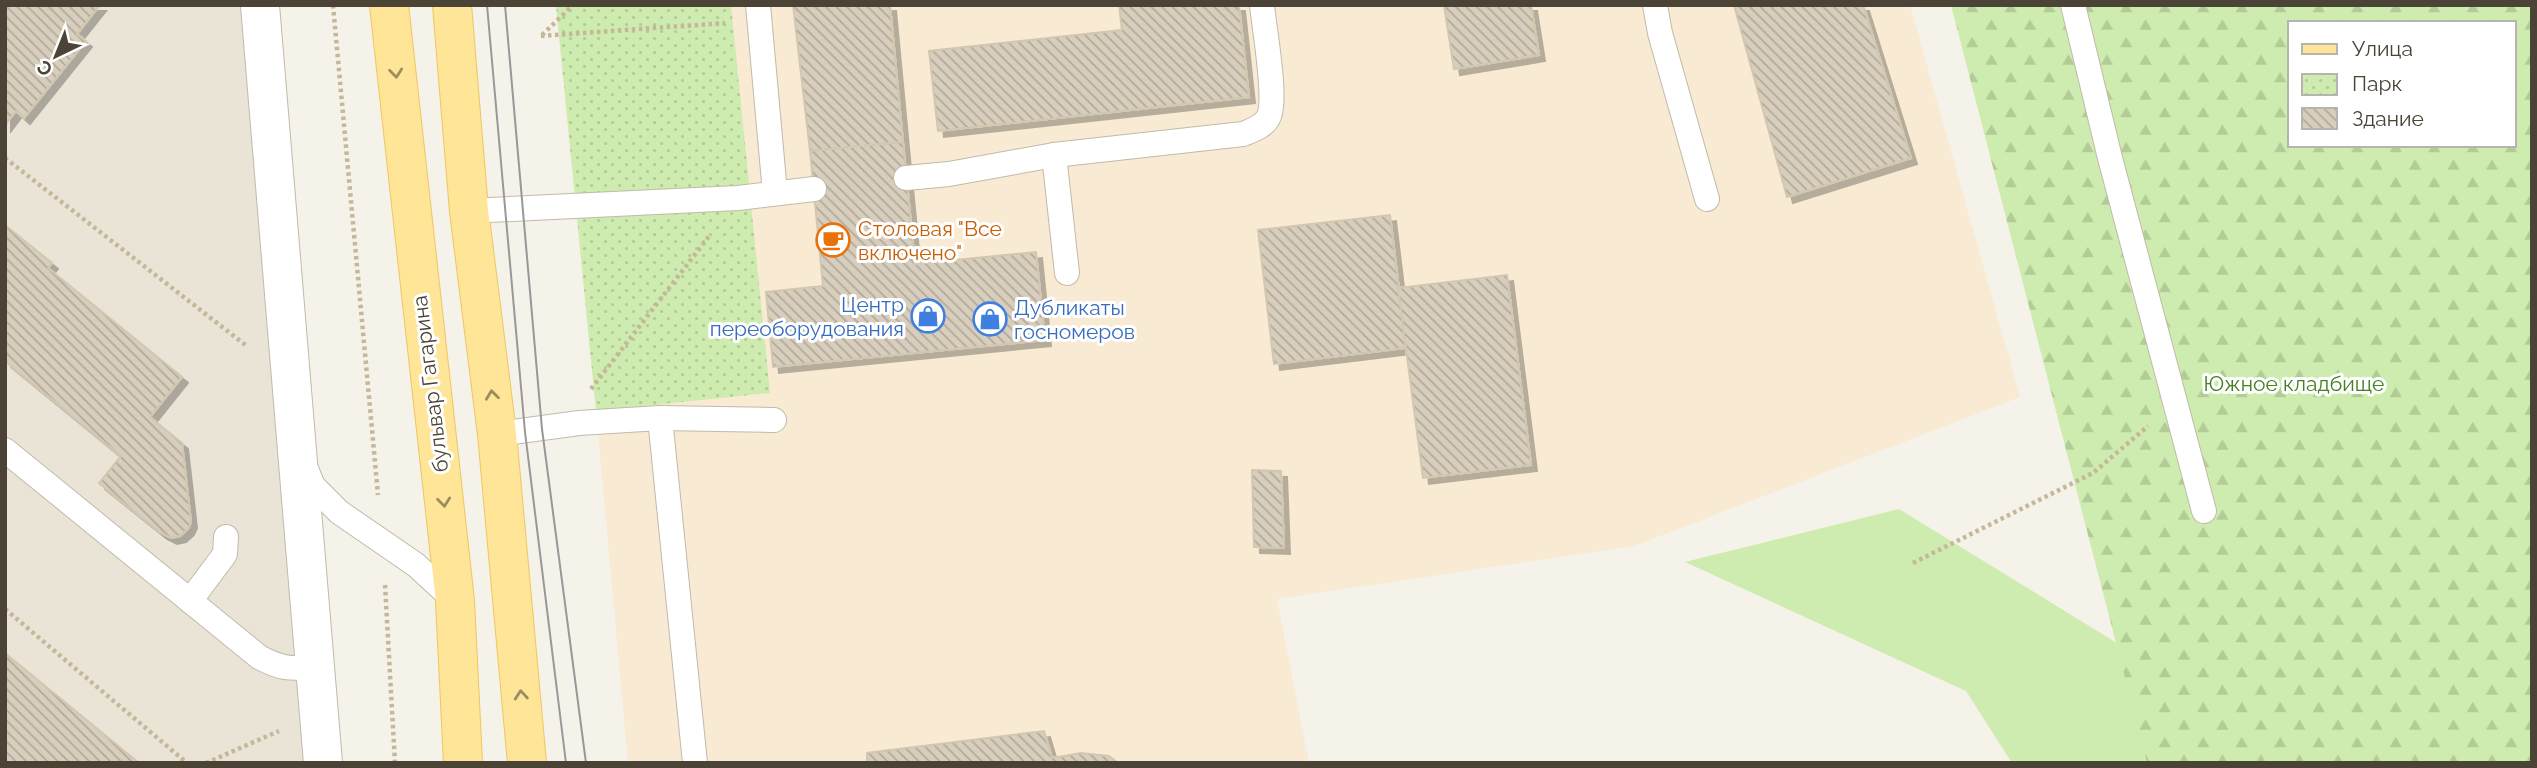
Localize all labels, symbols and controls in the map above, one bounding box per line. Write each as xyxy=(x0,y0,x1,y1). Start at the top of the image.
north arrow xyxy=(21,21,91,91)
legend xyxy=(2288,21,2516,147)
text: Улица xyxy=(2352,36,2413,61)
text: С xyxy=(32,56,57,81)
one-way arrow xyxy=(388,68,403,79)
text: Парк xyxy=(2352,71,2402,96)
text: Здание xyxy=(2352,106,2424,131)
place label: Столовая "Все включено" xyxy=(858,216,1002,265)
cafe icon: Столовая "Все включено" xyxy=(814,221,852,259)
place label: Центр переоборудования xyxy=(710,292,904,341)
street label: бульвар Гагарина xyxy=(407,294,453,474)
place label: Дубликаты госномеров xyxy=(1014,295,1135,344)
shop icon: Центр переоборудования xyxy=(909,297,947,335)
shop icon: Дубликаты госномеров xyxy=(971,300,1009,338)
park label: Южное кладбище xyxy=(2204,371,2384,396)
one-way arrow xyxy=(485,389,500,400)
one-way arrow xyxy=(436,497,451,508)
one-way arrow xyxy=(514,689,529,700)

